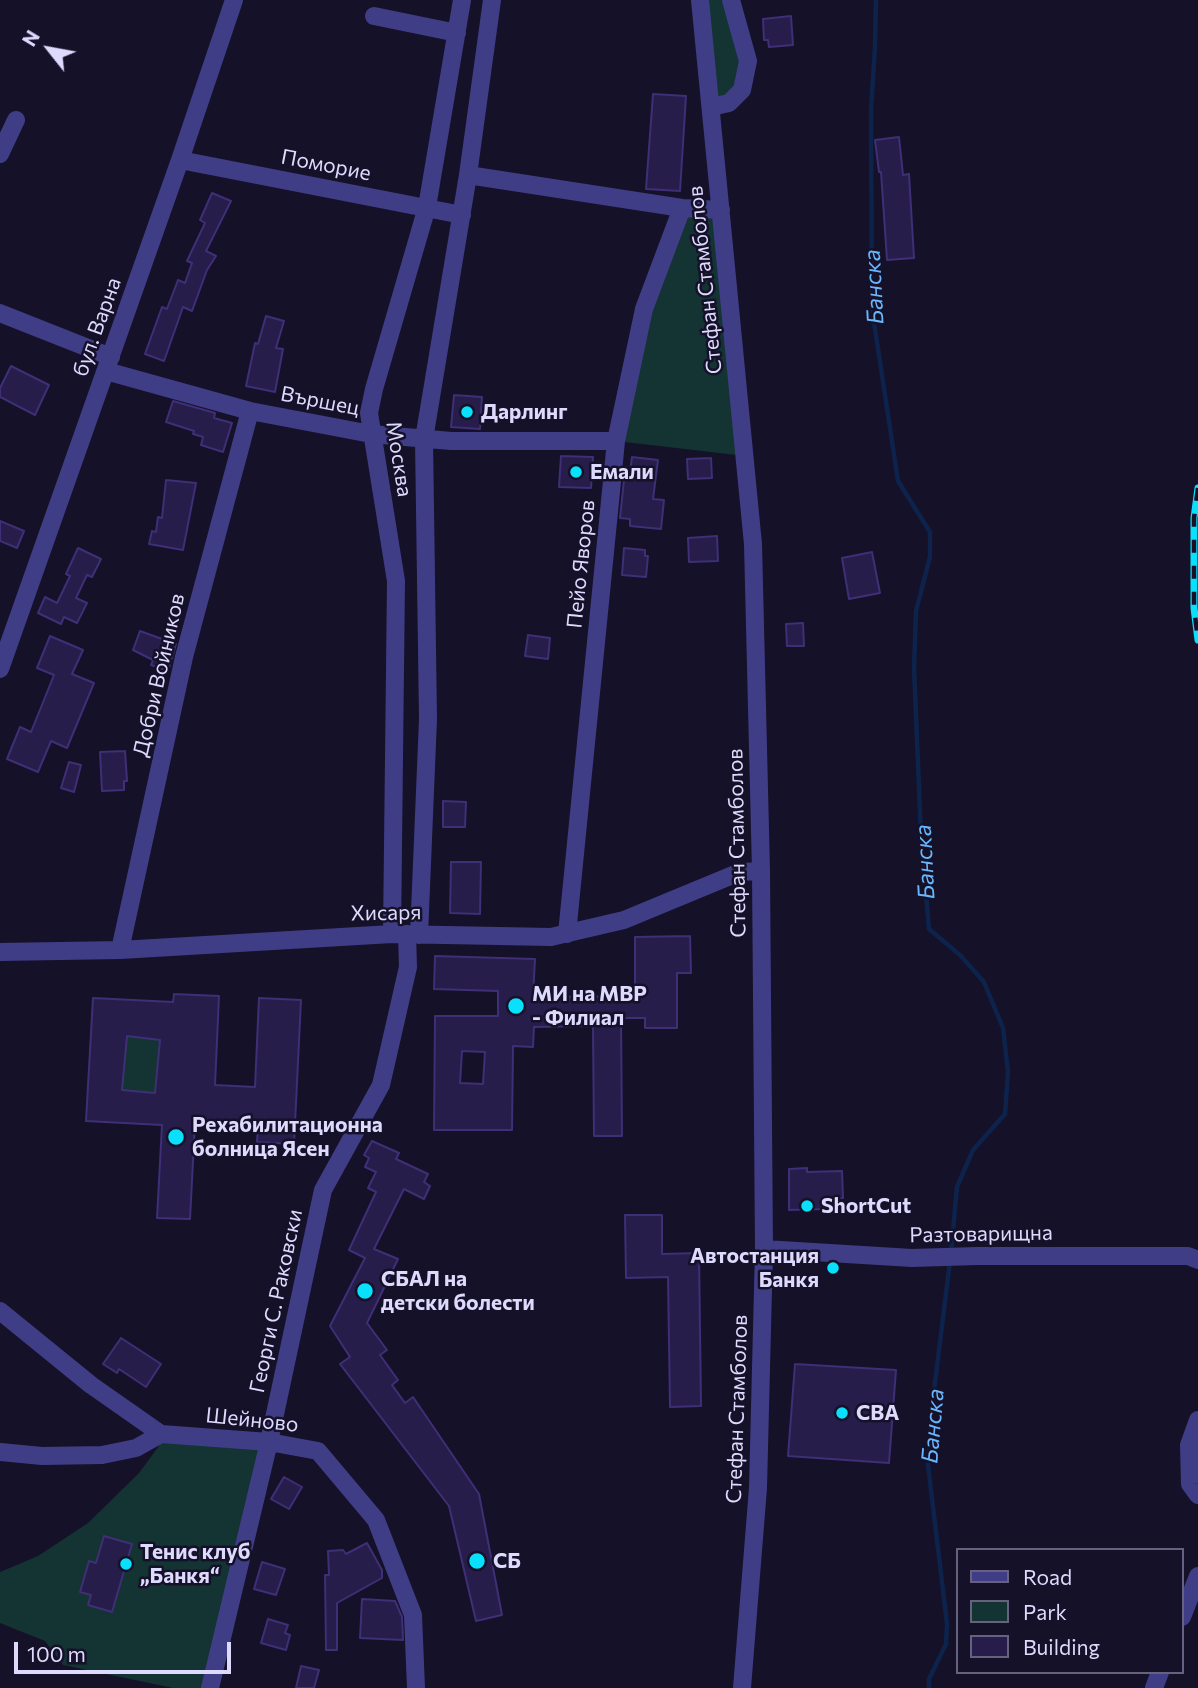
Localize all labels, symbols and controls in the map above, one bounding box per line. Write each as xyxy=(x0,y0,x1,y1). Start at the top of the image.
north arrow xyxy=(14,14,84,84)
text: N xyxy=(17,26,44,50)
street label: Поморие xyxy=(279,144,373,186)
street label: Стефан Стамболов xyxy=(683,185,727,375)
water label: Банска xyxy=(858,249,890,325)
street label: бул. Варна xyxy=(68,274,126,380)
street label: Вършец xyxy=(279,381,361,421)
place label: Дарлинг xyxy=(481,399,567,425)
marker: Дарлинг xyxy=(459,404,475,420)
street label: Москва xyxy=(381,419,417,499)
place label: Емали xyxy=(590,459,654,485)
marker: Емали xyxy=(568,464,584,480)
street label: Пейо Яворов xyxy=(562,499,600,629)
street label: Добри Войников xyxy=(128,591,190,759)
street label: Стефан Стамболов xyxy=(723,748,751,938)
water label: Банска xyxy=(909,824,941,900)
street label: Хисаря xyxy=(350,900,422,926)
place label: МИ на МВР - Филиал xyxy=(532,981,647,1031)
marker: МИ на МВР - Филиал xyxy=(506,996,526,1016)
place label: Рехабилитационна болница Ясен xyxy=(192,1112,383,1162)
marker: Рехабилитационна болница Ясен xyxy=(166,1127,186,1147)
place label: ShortCut xyxy=(821,1193,911,1219)
marker: ShortCut xyxy=(799,1198,815,1214)
street label: Георги С. Раковски xyxy=(244,1207,308,1395)
street label: Разтоварищна xyxy=(909,1220,1053,1248)
place label: Автостанция Банкя xyxy=(690,1243,819,1293)
marker: Автостанция Банкя xyxy=(825,1260,841,1276)
place label: СБАЛ на детски болести xyxy=(381,1266,535,1316)
marker: СБАЛ на детски болести xyxy=(355,1281,375,1301)
street label: Стефан Стамболов xyxy=(721,1314,753,1504)
water label: Банска xyxy=(916,1387,950,1465)
place label: CBA xyxy=(856,1400,899,1426)
street label: Шейново xyxy=(204,1403,300,1437)
marker: CBA xyxy=(834,1405,850,1421)
place label: Тенис клуб „Банкя“ xyxy=(140,1539,250,1589)
place label: СБ xyxy=(493,1548,521,1574)
legend xyxy=(956,1548,1184,1674)
marker: СБ xyxy=(467,1551,487,1571)
marker: Тенис клуб „Банкя“ xyxy=(118,1556,134,1572)
text: Road xyxy=(1023,1564,1072,1589)
text: Park xyxy=(1023,1599,1067,1624)
scale bar xyxy=(18,1628,234,1672)
text: Building xyxy=(1023,1634,1100,1659)
text: 100 m xyxy=(27,1641,86,1666)

